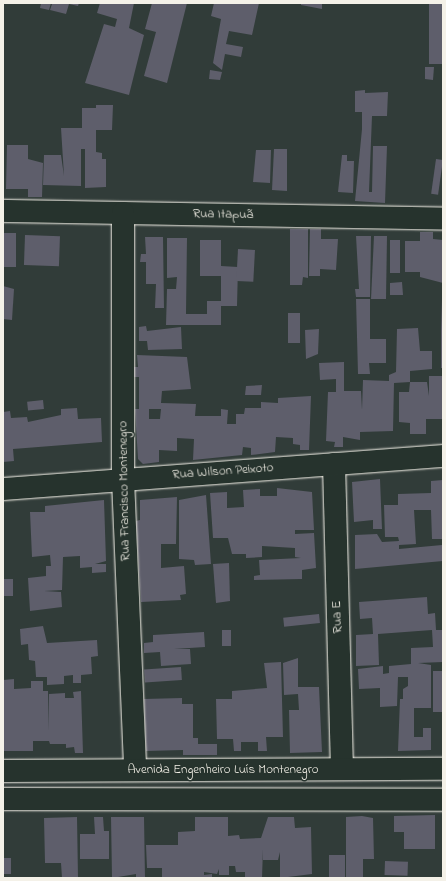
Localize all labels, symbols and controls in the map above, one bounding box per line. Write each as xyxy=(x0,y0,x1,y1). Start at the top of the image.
street label: Rua Itapuã xyxy=(193,207,253,223)
street label: Rua Francisco Montenegro xyxy=(116,421,134,561)
street label: Rua Wilson Peixoto xyxy=(172,461,274,483)
street label: Rua E xyxy=(330,600,346,634)
street label: Avenida Engenheiro Luís Montenegro xyxy=(128,762,318,778)

